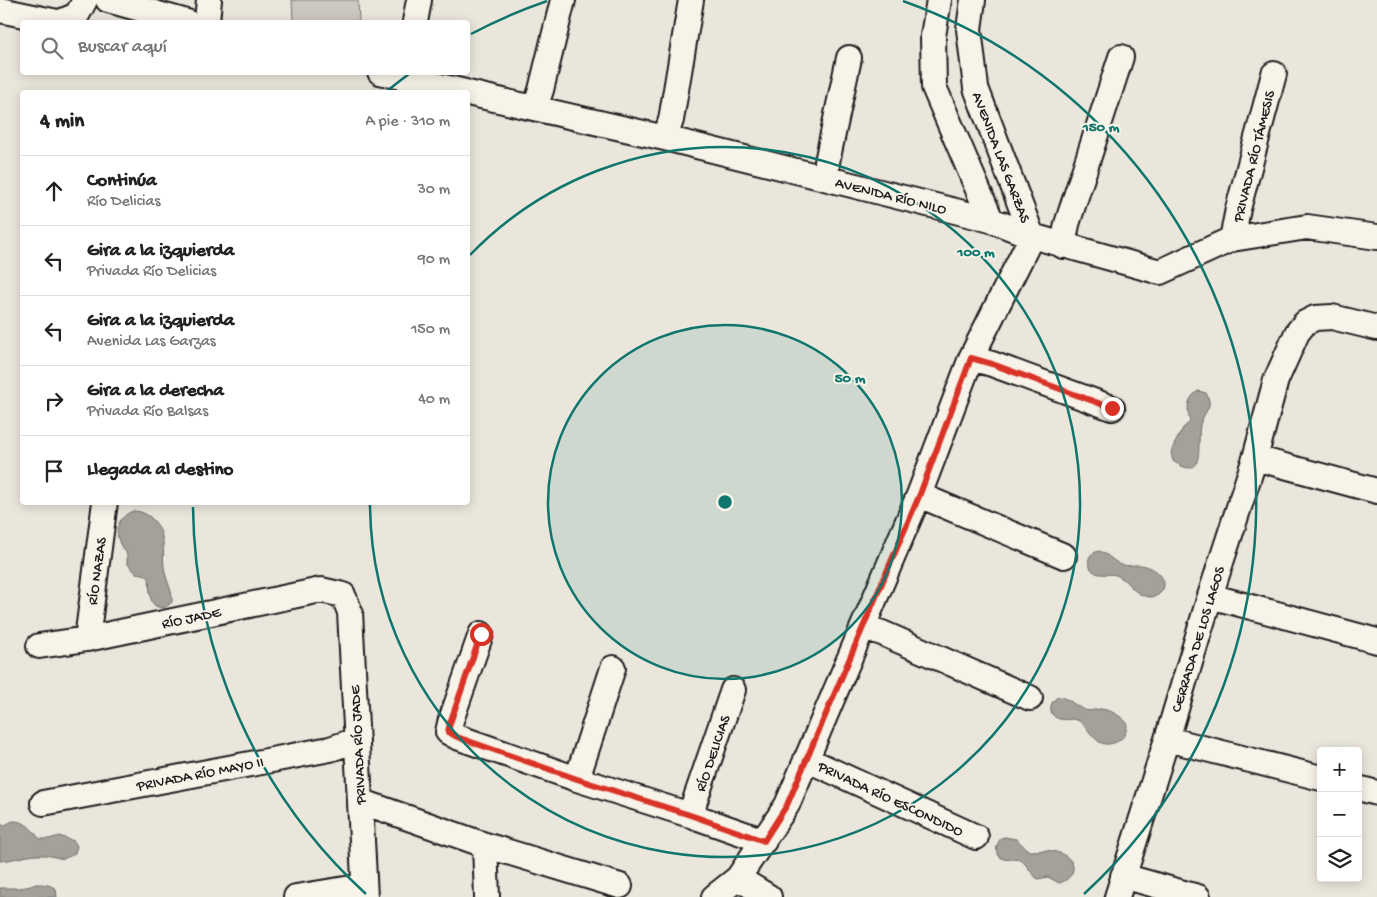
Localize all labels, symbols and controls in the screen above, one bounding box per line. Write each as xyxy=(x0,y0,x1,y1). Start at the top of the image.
search box xyxy=(20,20,470,75)
icon: search xyxy=(38,34,66,62)
text: Buscar aquí xyxy=(78,36,167,59)
street label: PRIVADA RÍO TÁMESIS xyxy=(1230,89,1280,225)
street label: AVENIDA LAS GARZAS xyxy=(967,90,1033,226)
text: 4 min xyxy=(40,110,84,135)
text: A pie · 310 m xyxy=(366,113,450,132)
text: 150 m xyxy=(1082,119,1120,137)
text: Continúa xyxy=(87,170,157,193)
street label: AVENIDA RÍO NILO xyxy=(833,174,948,219)
icon: ahead xyxy=(40,177,68,205)
text: 30 m xyxy=(417,181,450,200)
text: Río Delicias xyxy=(87,193,160,212)
text: Gira a la izquierda xyxy=(87,240,234,263)
text: 100 m xyxy=(956,244,995,262)
icon: left xyxy=(40,247,68,275)
text: 90 m xyxy=(418,251,450,270)
text: Privada Río Delicias xyxy=(87,263,216,282)
text: Gira a la izquierda xyxy=(87,310,234,333)
icon: left xyxy=(40,317,68,345)
text: 150 m xyxy=(411,321,450,340)
text: Avenida Las Garzas xyxy=(87,333,216,352)
text: 50 m xyxy=(835,370,866,388)
text: Gira a la derecha xyxy=(87,380,224,403)
icon: right xyxy=(40,387,68,415)
text: 40 m xyxy=(418,391,450,410)
route end xyxy=(1101,397,1124,420)
text: Privada Río Balsas xyxy=(87,403,208,422)
icon: arrive xyxy=(40,457,68,485)
text: Llegada al destino xyxy=(87,459,233,482)
centre of rings xyxy=(716,493,734,511)
street label: RÍO NAZAS xyxy=(84,536,112,606)
street label: CERRADA DE LOS LAGOS xyxy=(1168,564,1230,715)
street label: RÍO JADE xyxy=(160,604,223,634)
route start xyxy=(470,623,493,646)
street label: PRIVADA RÍO JADE xyxy=(347,684,371,806)
street label: RÍO DELICIAS xyxy=(692,713,735,794)
map controls xyxy=(1317,747,1362,882)
button: + xyxy=(1317,747,1362,792)
street label: PRIVADA RÍO MAYO II xyxy=(134,754,265,796)
street label: PRIVADA RÍO ESCONDIDO xyxy=(814,758,966,841)
button: − xyxy=(1317,792,1362,837)
button: layers xyxy=(1317,837,1362,882)

